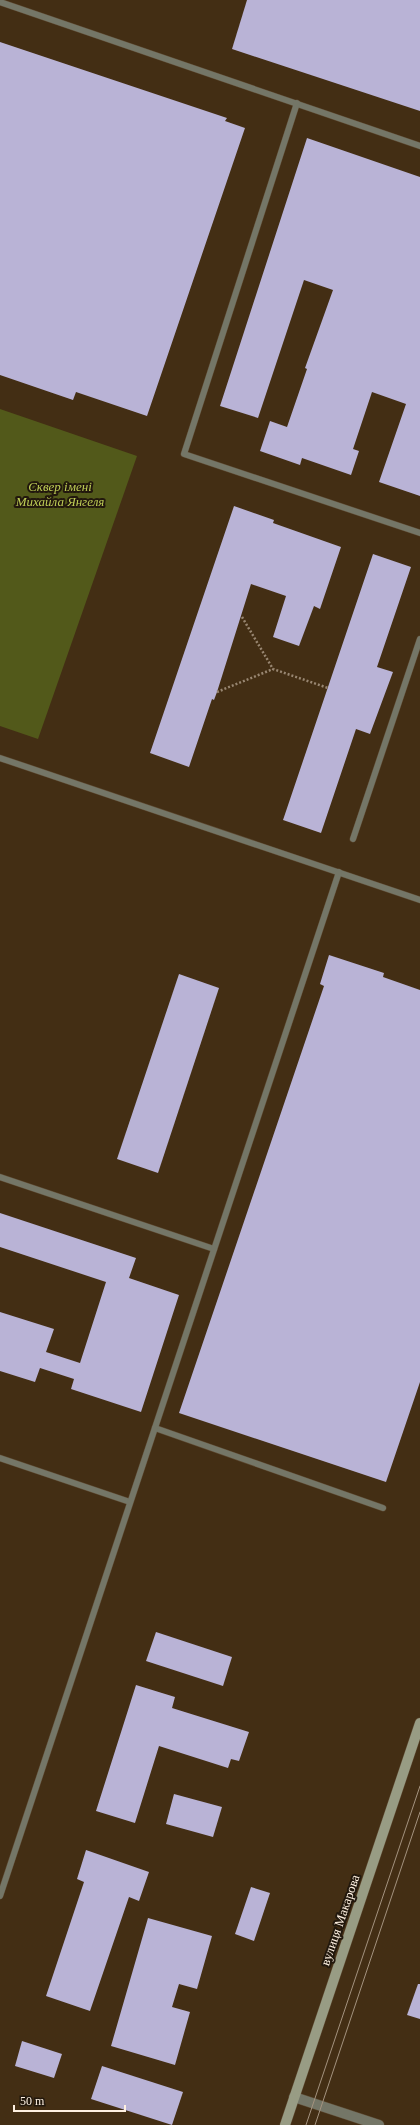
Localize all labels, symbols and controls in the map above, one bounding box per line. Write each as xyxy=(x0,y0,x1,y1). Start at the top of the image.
park label: Сквер імені Михайла Янгеля xyxy=(15,479,104,509)
street label: вулиця Макарова xyxy=(317,1872,363,1967)
scale bar xyxy=(14,2087,125,2113)
text: 50 m xyxy=(20,2094,45,2108)

